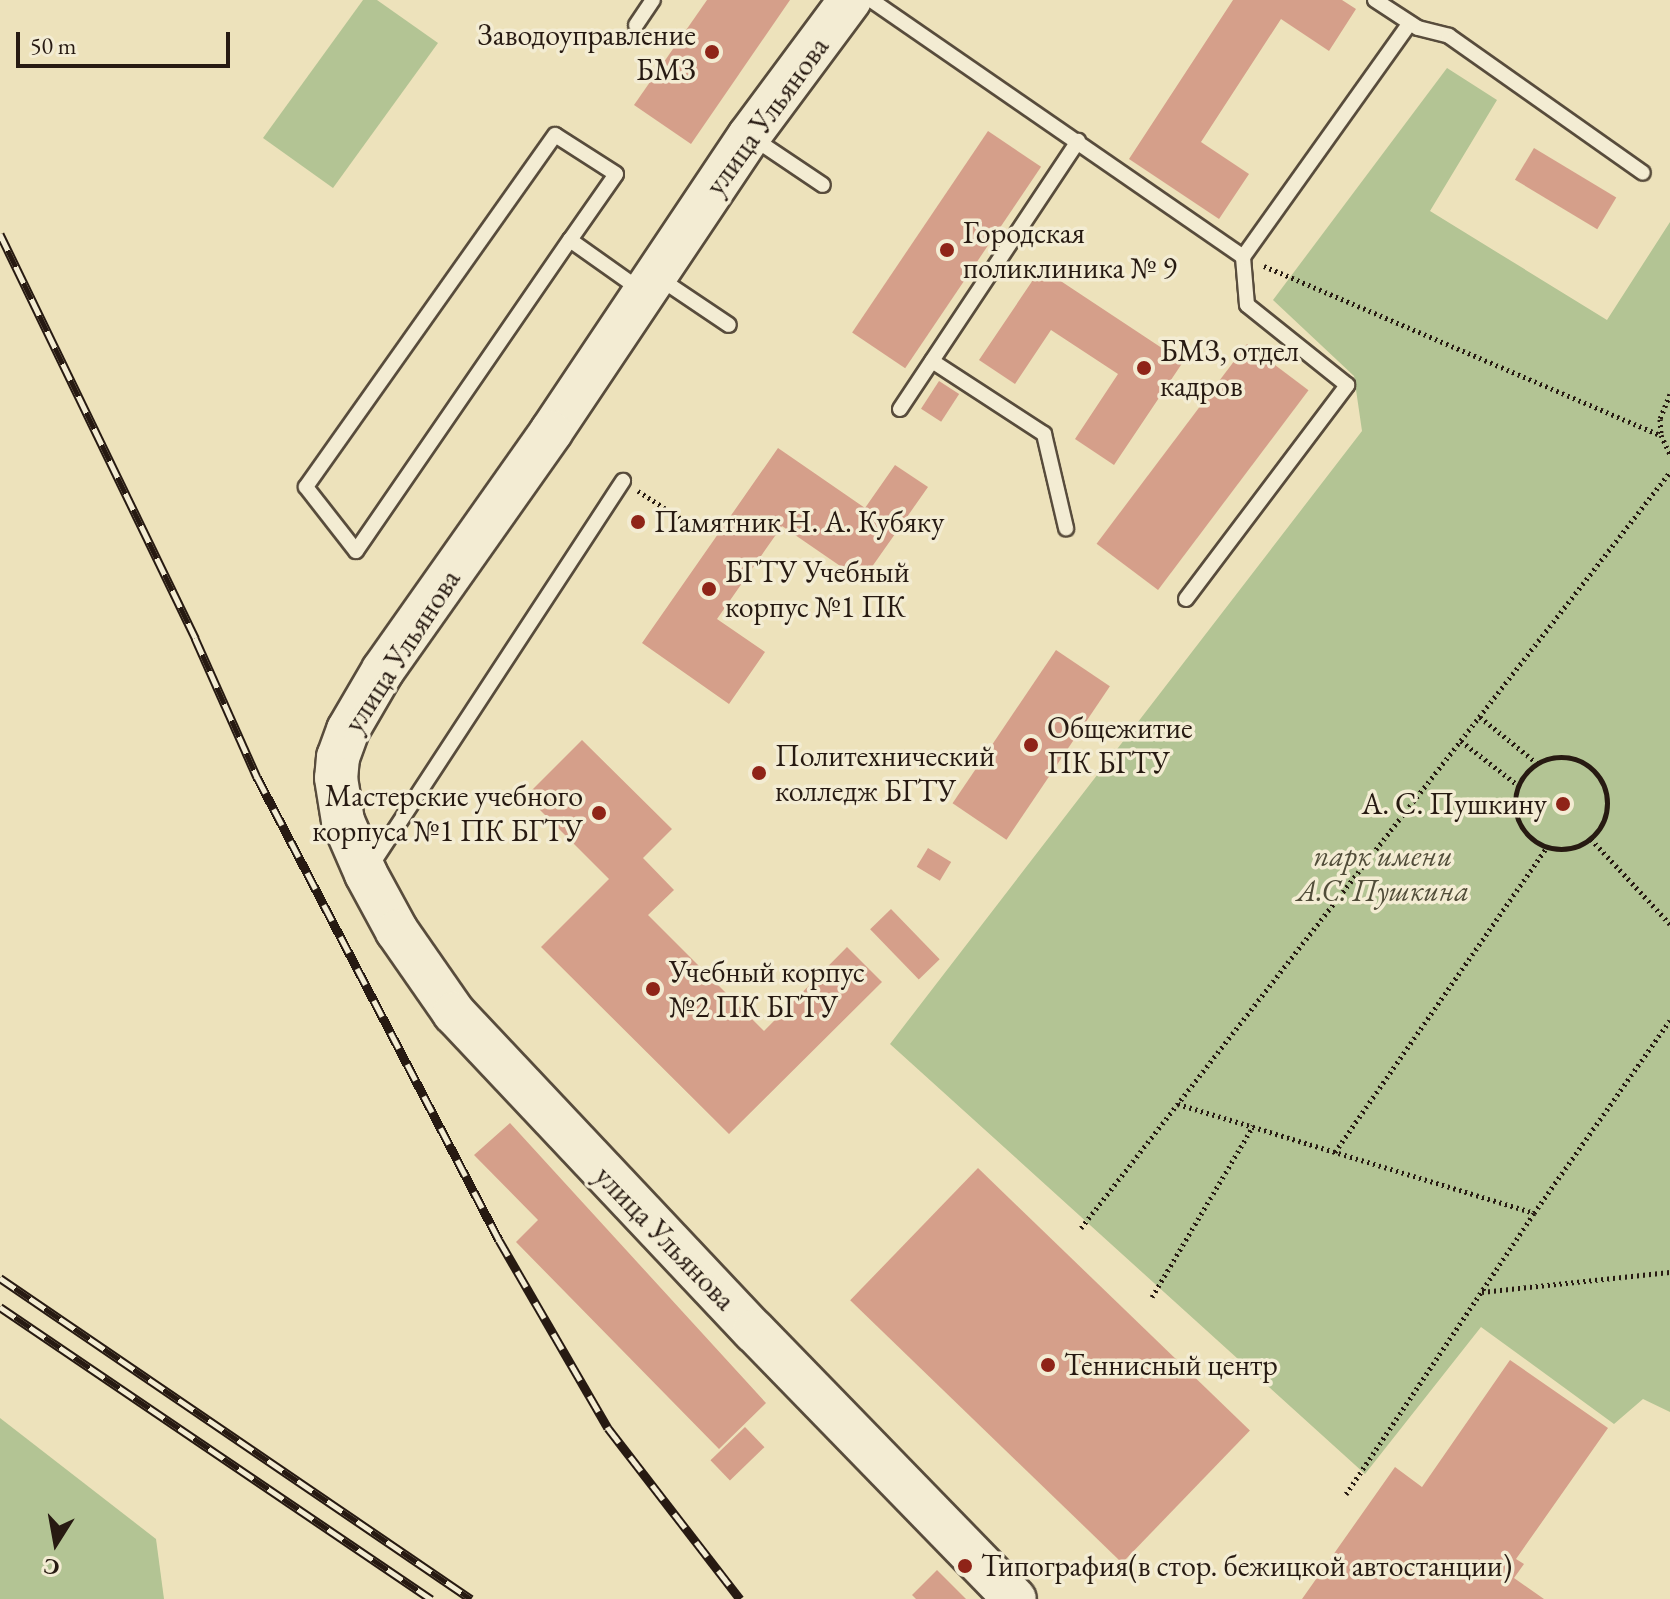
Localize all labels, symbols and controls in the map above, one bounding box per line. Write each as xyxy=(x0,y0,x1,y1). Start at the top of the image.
scale bar xyxy=(20,16,234,66)
place label: Заводоуправление БМЗ xyxy=(477,17,696,88)
text: 50 m xyxy=(30,30,77,61)
street label: улица Ульянова xyxy=(697,30,837,202)
marker: Заводоуправление БМЗ xyxy=(703,43,721,61)
place label: Городская поликлиника № 9 xyxy=(963,215,1177,286)
marker: Городская поликлиника № 9 xyxy=(938,241,956,259)
place label: БМЗ, отдел кадров xyxy=(1160,333,1299,404)
marker: БМЗ, отдел кадров xyxy=(1135,359,1153,377)
place label: Памятник Н. А. Кубяку xyxy=(654,504,944,540)
marker: Памятник Н. А. Кубяку xyxy=(629,513,647,531)
place label: БГТУ Учебный корпус №1 ПК xyxy=(725,554,909,624)
street label: улица Ульянова xyxy=(336,563,468,739)
marker: БГТУ Учебный корпус №1 ПК xyxy=(700,580,718,598)
place label: Общежитие ПК БГТУ xyxy=(1047,710,1193,780)
marker: Общежитие ПК БГТУ xyxy=(1022,736,1040,754)
place label: Политехнический колледж БГТУ xyxy=(775,738,995,808)
marker: Политехнический колледж БГТУ xyxy=(750,764,768,782)
place label: Мастерские учебного корпуса №1 ПК БГТУ xyxy=(312,778,583,848)
place label: А. С. Пушкину xyxy=(1361,786,1547,822)
marker: А. С. Пушкину xyxy=(1554,795,1572,813)
marker: Мастерские учебного корпуса №1 ПК БГТУ xyxy=(590,804,608,822)
park label: парк имени А.С. Пушкина xyxy=(1297,838,1469,908)
place label: Учебный корпус №2 ПК БГТУ xyxy=(669,954,865,1024)
marker: Учебный корпус №2 ПК БГТУ xyxy=(644,980,662,998)
street label: улица Ульянова xyxy=(587,1158,743,1318)
place label: Теннисный центр xyxy=(1064,1347,1278,1383)
marker: Теннисный центр xyxy=(1039,1356,1057,1374)
north arrow xyxy=(16,1503,96,1583)
place label: Типография(в стор. бежицкой автостанции) xyxy=(981,1548,1512,1584)
text: С xyxy=(41,1551,62,1583)
marker: Типография(в стор. бежицкой автостанции) xyxy=(956,1557,974,1575)

